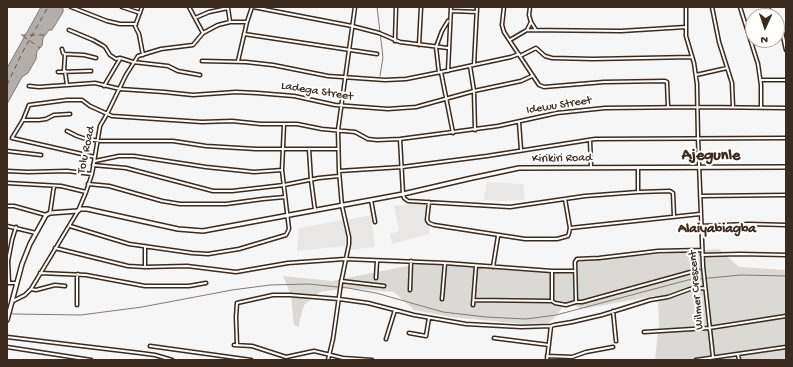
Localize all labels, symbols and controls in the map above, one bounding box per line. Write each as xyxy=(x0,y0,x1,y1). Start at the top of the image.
north arrow xyxy=(745,8,785,48)
text: N xyxy=(761,33,768,45)
street label: Ladega Street xyxy=(280,79,354,105)
street label: Idewu Street xyxy=(525,94,593,118)
street label: Tolu Road xyxy=(75,125,99,175)
district label: Ajegunle xyxy=(682,147,740,167)
street label: Kirikiri Road xyxy=(532,151,592,167)
district label: Alaiyabiagba xyxy=(678,222,756,238)
street label: Wilmer Crescent xyxy=(686,250,708,330)

